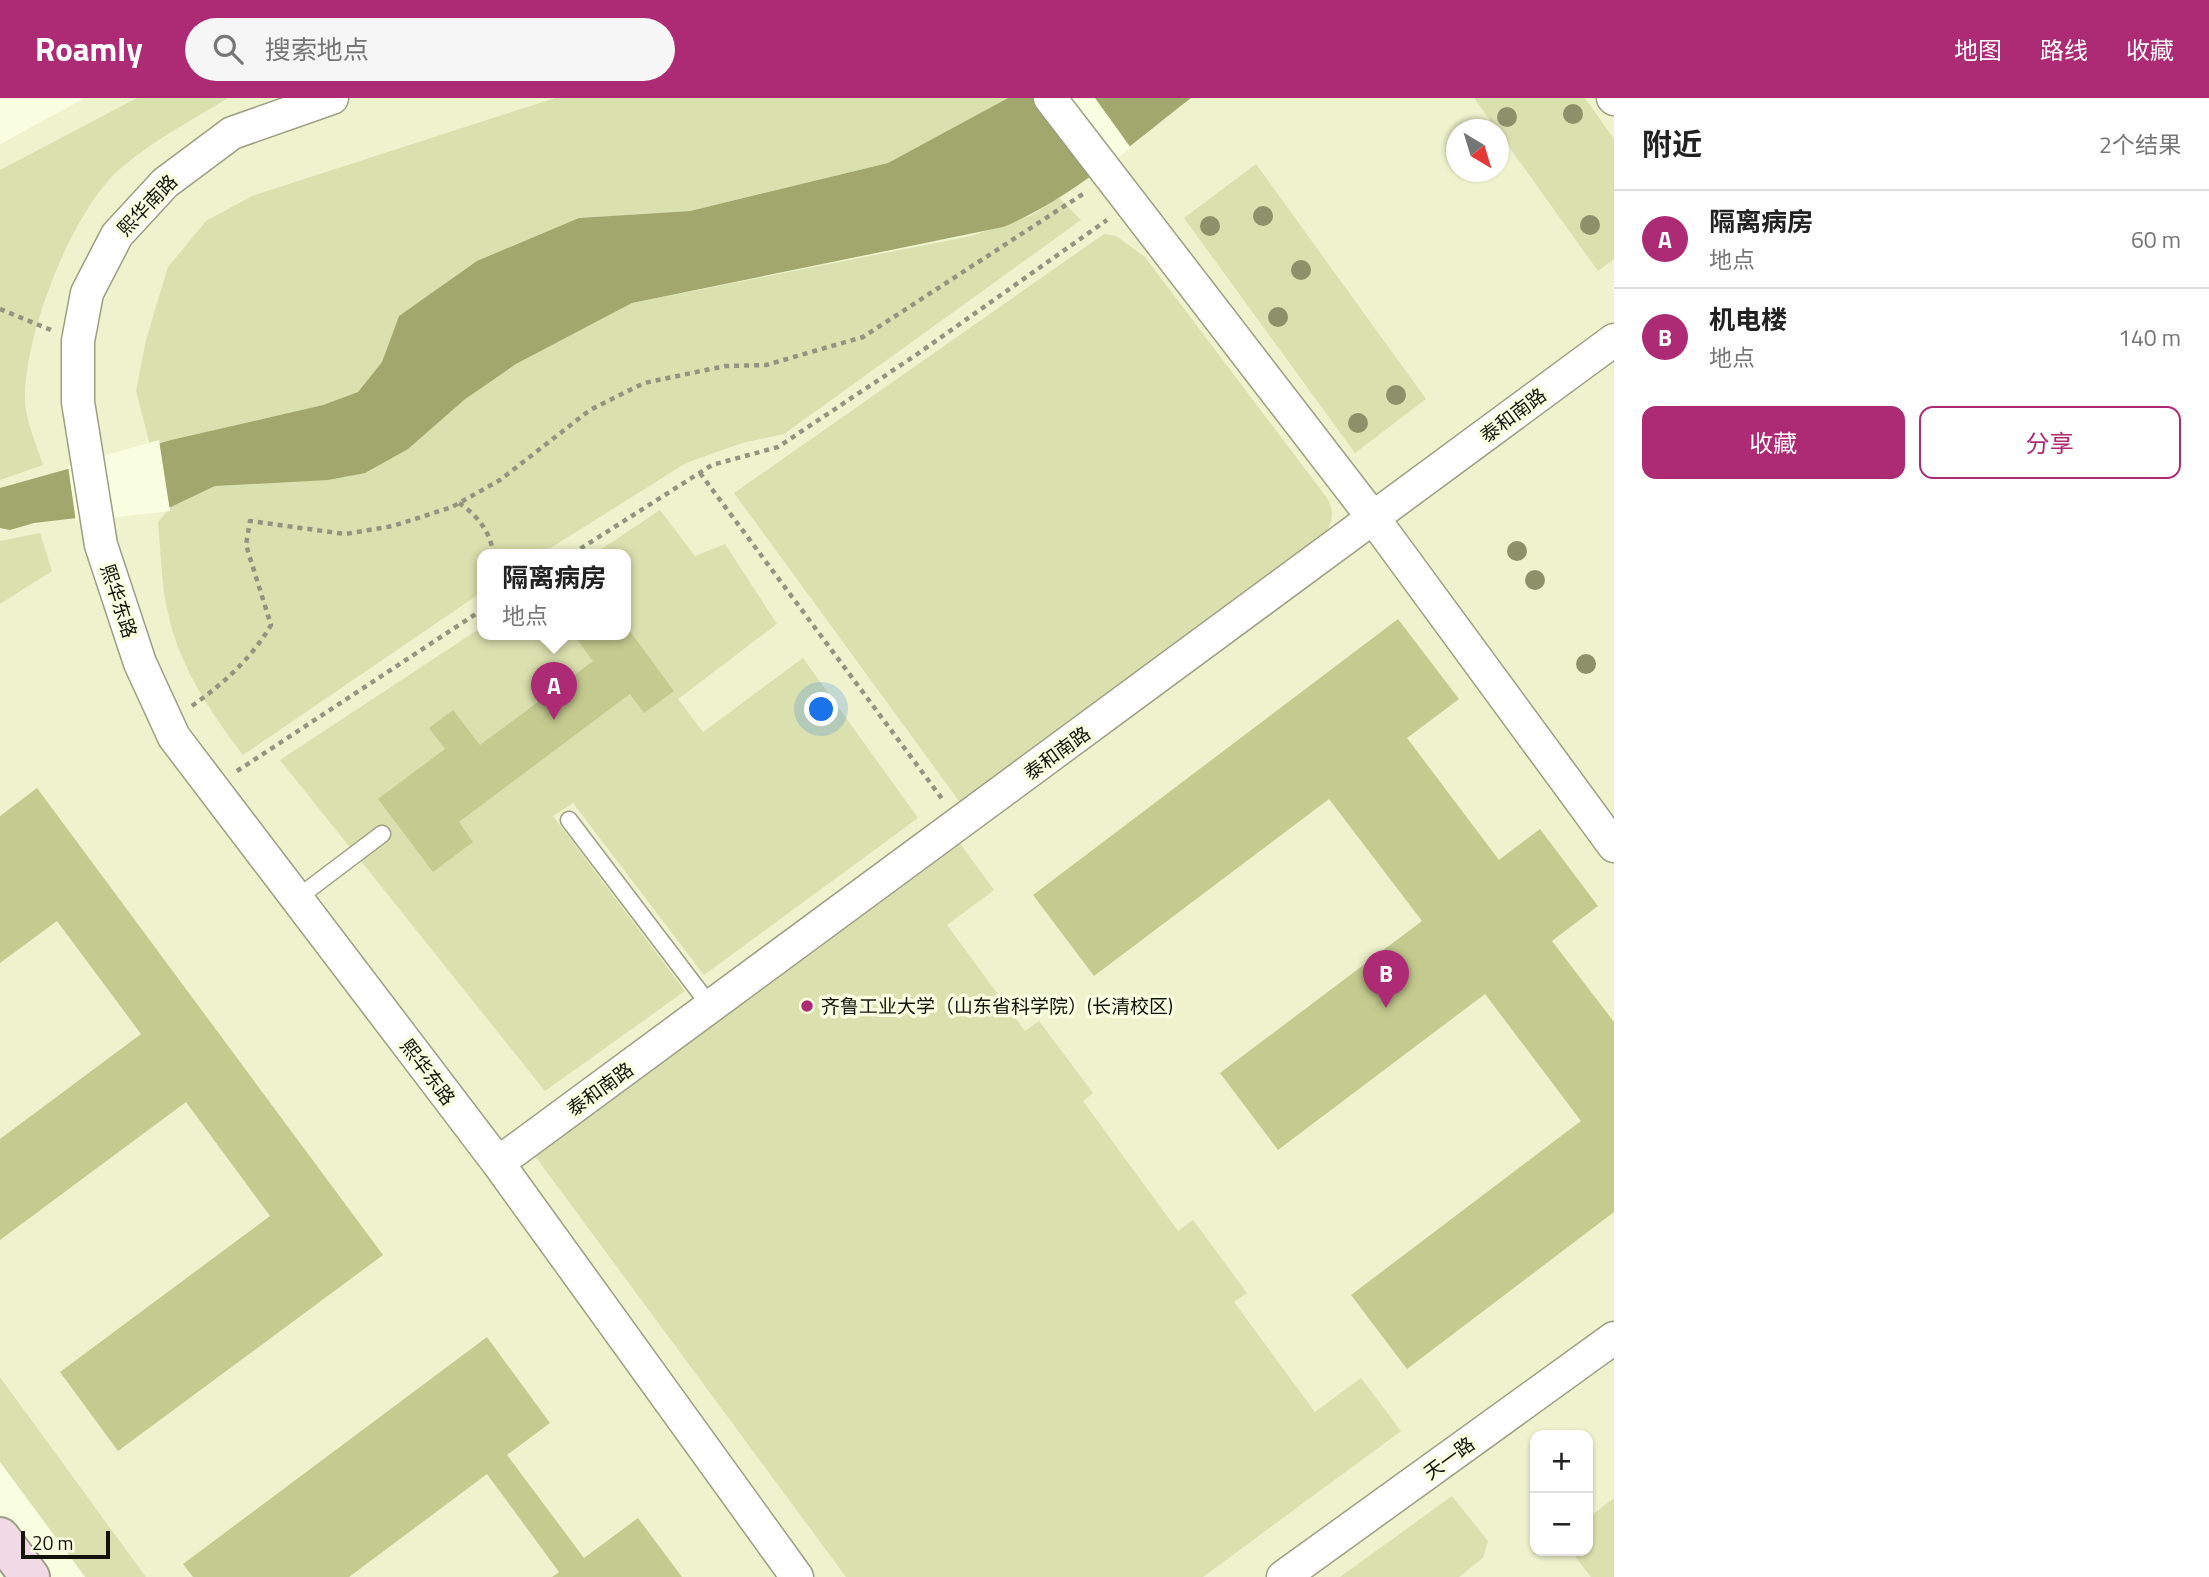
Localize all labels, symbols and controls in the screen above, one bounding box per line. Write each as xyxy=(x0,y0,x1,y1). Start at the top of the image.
search box xyxy=(185,18,675,81)
text: Roamly xyxy=(35,24,143,74)
icon: search xyxy=(209,30,247,68)
text: 搜索地点 xyxy=(265,30,369,69)
text: 地图 xyxy=(1954,32,2002,68)
text: 路线 xyxy=(2040,32,2088,68)
text: 收藏 xyxy=(2126,32,2174,68)
north arrow xyxy=(1446,119,1509,182)
text: 附近 xyxy=(1642,121,1702,167)
text: 2个结果 xyxy=(2099,127,2181,162)
street label: 熙华南路 xyxy=(110,167,183,242)
text: 隔离病房 xyxy=(1709,202,1813,241)
text: A xyxy=(1658,222,1672,257)
text: 60 m xyxy=(2131,222,2181,257)
text: 地点 xyxy=(1709,242,1755,277)
text: 机电楼 xyxy=(1709,300,1787,339)
text: B xyxy=(1658,320,1672,355)
text: 140 m xyxy=(2118,320,2181,355)
text: 地点 xyxy=(1709,340,1755,375)
street label: 泰和南路 xyxy=(1474,380,1552,449)
button: 收藏 xyxy=(1642,406,1905,479)
button: 分享 xyxy=(1919,406,2181,479)
popup xyxy=(477,549,631,640)
text: 隔离病房 xyxy=(502,558,606,597)
street label: 熙华东路 xyxy=(94,560,145,641)
text: 地点 xyxy=(502,598,548,633)
pin: A xyxy=(531,662,577,720)
your location xyxy=(804,692,838,726)
street label: 泰和南路 xyxy=(1017,719,1096,787)
pin: B xyxy=(1363,950,1409,1008)
place label: 齐鲁工业大学（山东省科学院）(长清校区) xyxy=(821,991,1173,1020)
marker: 齐鲁工业大学（山东省科学院）(长清校区) xyxy=(799,998,815,1014)
street label: 熙华东路 xyxy=(394,1033,463,1111)
street label: 泰和南路 xyxy=(560,1055,639,1123)
street label: 天一路 xyxy=(1417,1429,1480,1486)
map controls xyxy=(1530,1430,1593,1556)
button: + xyxy=(1530,1430,1593,1493)
button: − xyxy=(1530,1493,1593,1556)
scale bar xyxy=(21,1528,110,1560)
text: 20 m xyxy=(32,1528,73,1557)

